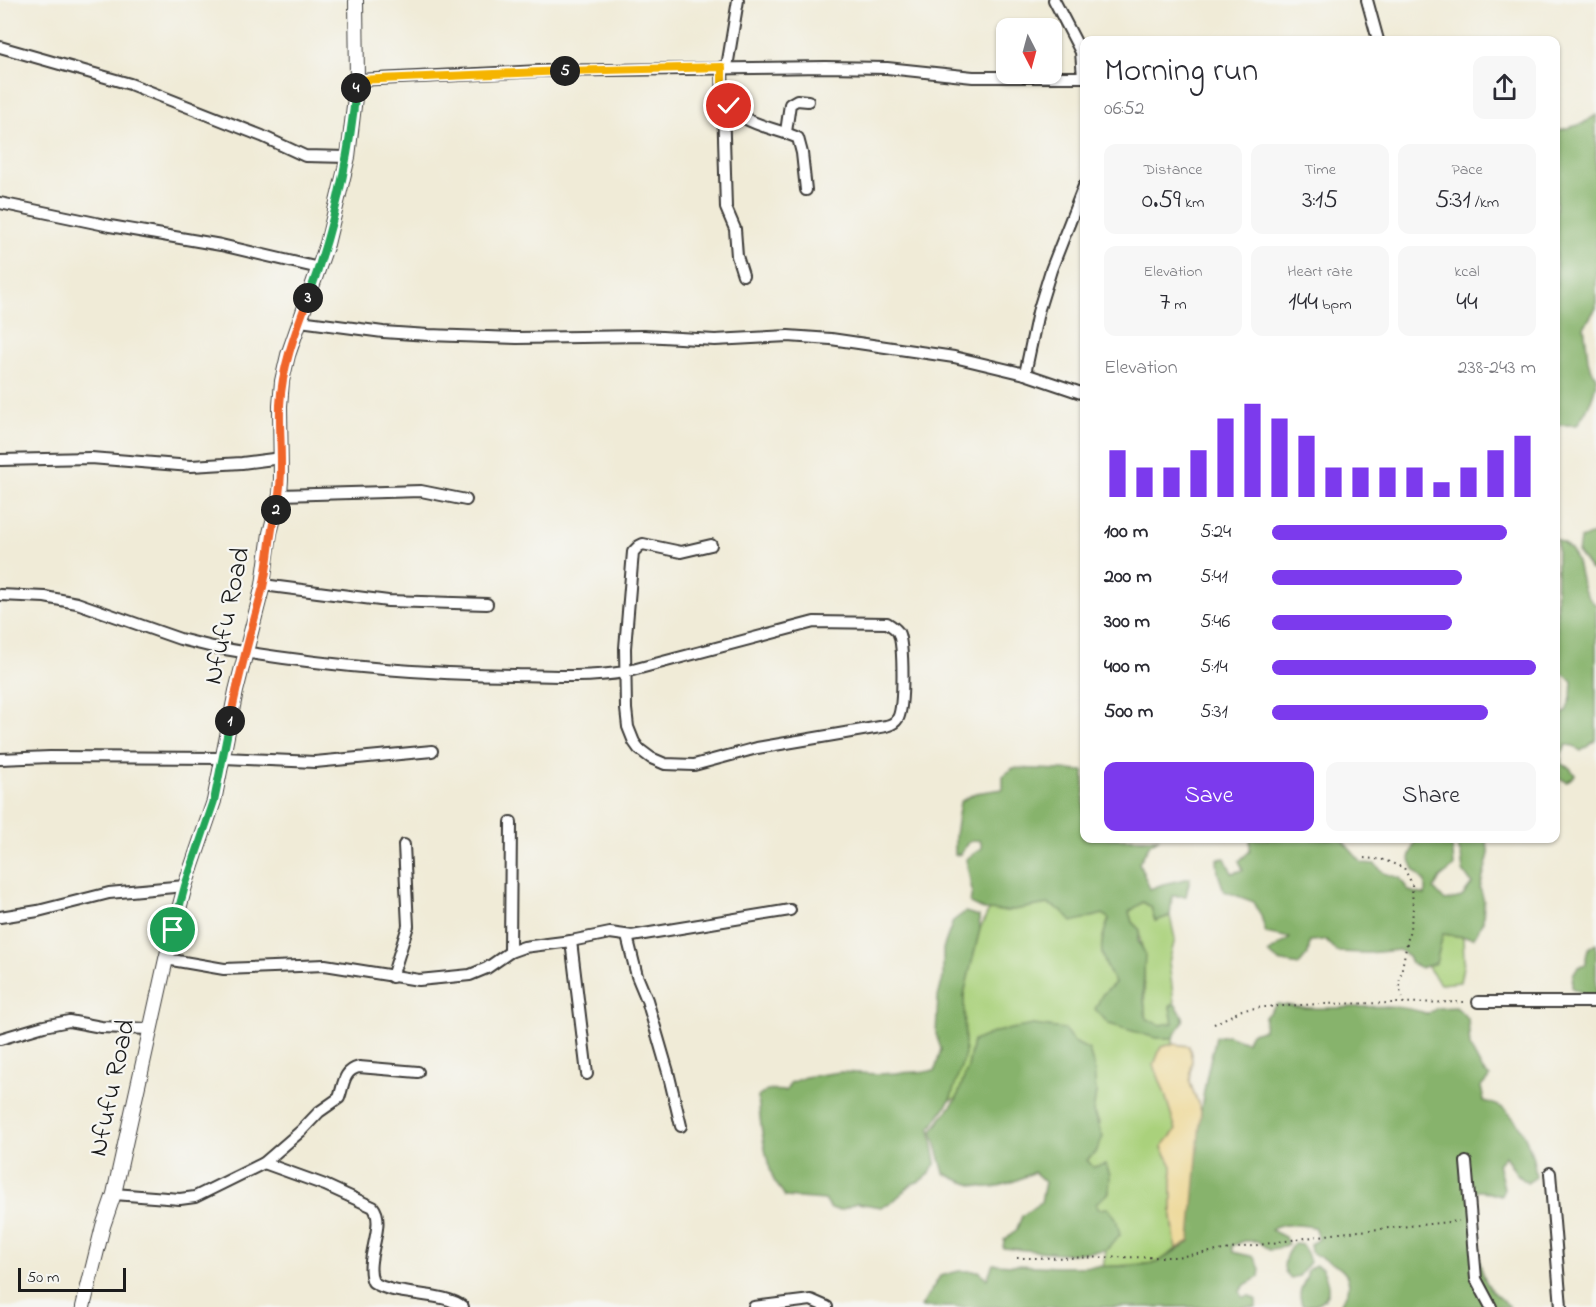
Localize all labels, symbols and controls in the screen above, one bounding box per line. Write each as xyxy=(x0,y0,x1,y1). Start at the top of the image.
north arrow xyxy=(996,18,1062,84)
map controls xyxy=(996,18,1062,84)
text: Morning run xyxy=(1104,48,1258,96)
pin: 5 xyxy=(550,56,580,86)
button: share xyxy=(1473,56,1536,119)
text: 5 xyxy=(560,59,570,83)
pin: 4 xyxy=(341,73,371,103)
text: 4 xyxy=(353,76,359,100)
pin xyxy=(703,80,754,131)
icon: check xyxy=(712,89,745,122)
text: 06:52 xyxy=(1104,95,1145,124)
text: Distance xyxy=(1144,158,1202,182)
text: Time xyxy=(1304,158,1336,182)
text: Pace xyxy=(1451,158,1483,182)
text: 0.59 xyxy=(1142,182,1181,220)
text: 3:15 xyxy=(1302,182,1338,220)
text: 5:31 xyxy=(1435,182,1471,220)
text: km xyxy=(1181,191,1204,215)
text: /km xyxy=(1471,191,1499,215)
text: Elevation xyxy=(1144,260,1202,284)
text: Heart rate xyxy=(1287,260,1353,284)
text: kcal xyxy=(1454,260,1480,284)
pin: 3 xyxy=(293,283,323,313)
text: 7 xyxy=(1159,284,1170,322)
text: 144 xyxy=(1288,284,1318,322)
text: 44 xyxy=(1456,284,1478,322)
text: 3 xyxy=(305,286,311,310)
text: m xyxy=(1170,293,1187,317)
text: bpm xyxy=(1318,293,1352,317)
text: Elevation xyxy=(1104,354,1178,383)
text: 238–243 m xyxy=(1458,354,1536,383)
pin: 2 xyxy=(261,495,291,525)
text: 2 xyxy=(272,498,280,522)
text: 100 m xyxy=(1104,518,1148,547)
text: 5:24 xyxy=(1200,518,1231,547)
street label: Nfufu Road xyxy=(194,544,262,688)
text: 200 m xyxy=(1104,563,1152,592)
text: 5:41 xyxy=(1200,563,1228,592)
text: 300 m xyxy=(1104,608,1150,637)
text: 5:46 xyxy=(1200,608,1230,637)
text: 400 m xyxy=(1104,653,1150,682)
text: 5:14 xyxy=(1200,653,1228,682)
text: 500 m xyxy=(1104,698,1153,727)
text: 5:31 xyxy=(1200,698,1228,727)
pin: 1 xyxy=(215,706,245,736)
text: 1 xyxy=(227,709,233,733)
button: Save xyxy=(1104,762,1314,831)
button: Share xyxy=(1326,762,1536,831)
pin xyxy=(147,904,198,955)
icon: arrive xyxy=(156,913,189,946)
street label: Nfufu Road xyxy=(79,1016,147,1160)
scale bar xyxy=(18,1265,126,1292)
text: 50 m xyxy=(27,1266,59,1290)

